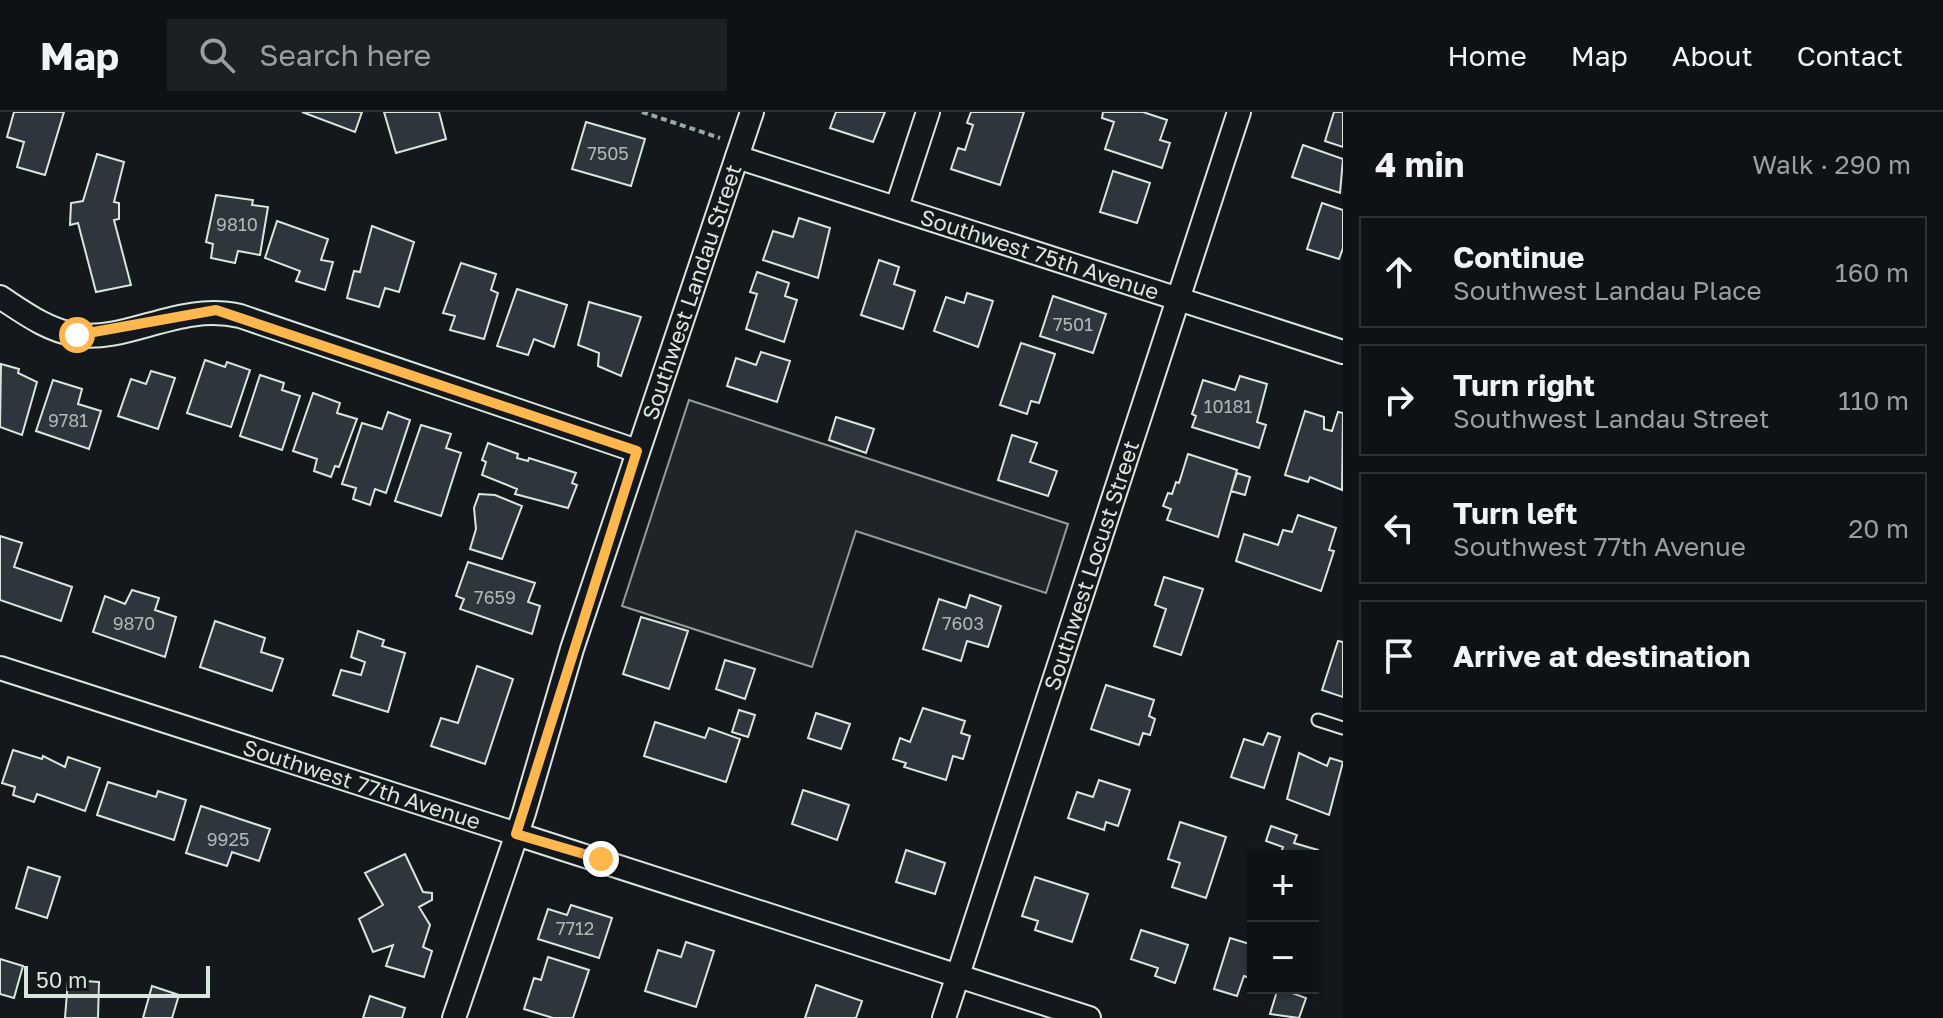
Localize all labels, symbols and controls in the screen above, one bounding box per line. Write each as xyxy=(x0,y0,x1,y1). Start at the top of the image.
search box xyxy=(167,19,727,91)
text: Map xyxy=(40,33,119,78)
icon: search xyxy=(195,33,239,77)
text: Search here xyxy=(259,37,431,73)
text: Home xyxy=(1448,39,1527,72)
text: Map xyxy=(1571,39,1628,72)
text: About xyxy=(1672,39,1753,72)
text: Contact xyxy=(1797,39,1903,72)
house number: 7505 xyxy=(587,142,629,164)
text: 4 min xyxy=(1375,144,1464,184)
text: Walk · 290 m xyxy=(1752,149,1911,180)
street label: Southwest Landau Street xyxy=(636,161,747,423)
street label: Southwest 75th Avenue xyxy=(917,203,1163,305)
house number: 9810 xyxy=(216,213,258,235)
text: Continue xyxy=(1453,239,1584,275)
icon: ahead xyxy=(1377,250,1421,294)
text: 160 m xyxy=(1835,257,1909,288)
text: Southwest Landau Place xyxy=(1453,275,1762,306)
house number: 7501 xyxy=(1053,313,1093,335)
route start xyxy=(59,317,95,353)
text: Turn right xyxy=(1453,367,1595,403)
icon: right xyxy=(1377,378,1421,422)
text: 110 m xyxy=(1838,385,1909,416)
house number: 10181 xyxy=(1204,395,1252,417)
text: Southwest Landau Street xyxy=(1453,403,1769,434)
house number: 9781 xyxy=(48,409,88,431)
street label: Southwest Locust Street xyxy=(1038,437,1144,694)
text: Turn left xyxy=(1453,495,1578,531)
icon: left xyxy=(1377,506,1421,550)
text: 20 m xyxy=(1848,513,1909,544)
text: Southwest 77th Avenue xyxy=(1453,531,1746,562)
house number: 7659 xyxy=(474,586,516,608)
house number: 9870 xyxy=(113,612,155,634)
house number: 7603 xyxy=(942,612,984,634)
icon: arrive xyxy=(1377,634,1421,678)
text: Arrive at destination xyxy=(1453,638,1750,674)
street label: Southwest 77th Avenue xyxy=(240,733,484,835)
house number: 9925 xyxy=(207,828,249,850)
route end xyxy=(583,841,619,877)
map controls xyxy=(1247,850,1319,994)
button: + xyxy=(1247,850,1319,922)
house number: 7712 xyxy=(556,917,594,939)
button: − xyxy=(1247,922,1319,994)
scale bar xyxy=(24,962,210,998)
text: 50 m xyxy=(36,966,87,993)

